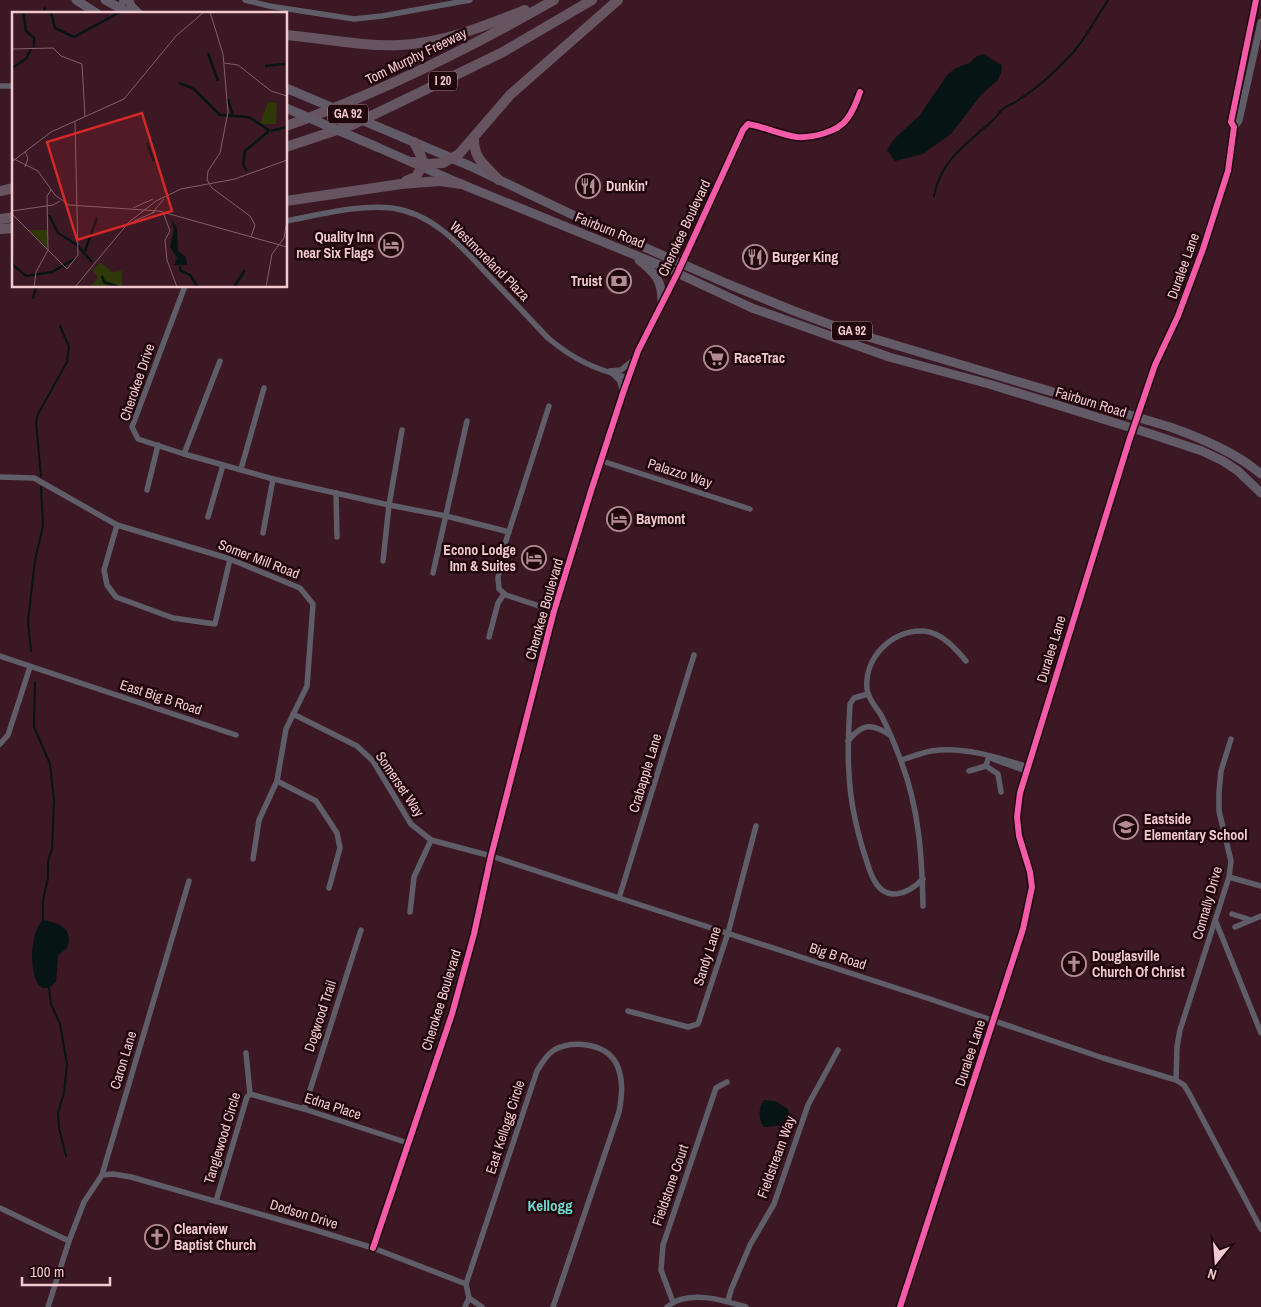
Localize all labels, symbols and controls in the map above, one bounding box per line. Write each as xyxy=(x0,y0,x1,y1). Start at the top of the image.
inset map xyxy=(12,12,288,288)
street label: Tom Murphy Freeway xyxy=(362,24,470,88)
road number: I 20 xyxy=(429,72,457,90)
road number: GA 92 xyxy=(328,105,368,124)
restaurant icon: Dunkin' xyxy=(575,173,601,199)
place label: Dunkin' xyxy=(606,177,648,195)
street label: Cherokee Boulevard xyxy=(654,177,714,279)
street label: Fairburn Road xyxy=(573,208,647,252)
street label: Westmoreland Plaza xyxy=(446,217,534,305)
place label: Quality Inn near Six Flags xyxy=(296,228,374,262)
street label: Duralee Lane xyxy=(1163,231,1203,301)
hotel icon: Quality Inn near Six Flags xyxy=(378,232,404,258)
restaurant icon: Burger King xyxy=(742,244,768,270)
place label: Burger King xyxy=(772,248,838,266)
bank icon: Truist xyxy=(606,268,632,294)
place label: Truist xyxy=(571,272,602,290)
road number: GA 92 xyxy=(832,322,872,341)
street label: Cherokee Drive xyxy=(115,341,159,423)
supermarket icon: RaceTrac xyxy=(703,345,729,371)
place label: RaceTrac xyxy=(734,349,785,367)
street label: Fairburn Road xyxy=(1053,383,1129,421)
street label: Palazzo Way xyxy=(646,454,715,492)
hotel icon: Baymont xyxy=(606,506,632,532)
place label: Baymont xyxy=(636,510,685,528)
street label: Somer Mill Road xyxy=(216,535,302,583)
place label: Econo Lodge Inn & Suites xyxy=(443,541,516,575)
hotel icon: Econo Lodge Inn & Suites xyxy=(521,545,547,571)
street label: Cherokee Boulevard xyxy=(521,556,567,662)
street label: Duralee Lane xyxy=(1032,613,1070,685)
street label: East Big B Road xyxy=(118,675,204,719)
street label: Crabapple Lane xyxy=(624,731,666,815)
street label: Somerset Way xyxy=(372,748,429,820)
place label: Eastside Elementary School xyxy=(1144,810,1247,844)
school or university icon: Eastside Elementary School xyxy=(1113,814,1139,840)
street label: Connally Drive xyxy=(1188,864,1226,942)
street label: Sandy Lane xyxy=(689,924,725,988)
street label: Big B Road xyxy=(807,938,869,974)
street label: Cherokee Boulevard xyxy=(417,947,465,1053)
place label: Douglasville Church Of Christ xyxy=(1092,947,1185,981)
church icon: Douglasville Church Of Christ xyxy=(1061,951,1087,977)
street label: Dogwood Trail xyxy=(300,978,340,1054)
street label: Duralee Lane xyxy=(951,1017,989,1089)
street label: Caron Lane xyxy=(106,1029,140,1091)
street label: East Kellogg Circle xyxy=(481,1078,529,1176)
street label: Edna Place xyxy=(302,1088,364,1124)
street label: Tanglewood Circle xyxy=(200,1090,244,1186)
street label: Fieldstream Way xyxy=(753,1113,799,1201)
street label: Fieldstone Court xyxy=(648,1142,692,1228)
street label: Dodson Drive xyxy=(268,1195,340,1233)
district label: Kellogg xyxy=(527,1195,573,1216)
place label: Clearview Baptist Church xyxy=(174,1220,256,1254)
church icon: Clearview Baptist Church xyxy=(144,1224,170,1250)
north arrow xyxy=(1191,1237,1241,1287)
scale bar xyxy=(22,1254,110,1286)
text: 100 m xyxy=(30,1261,64,1282)
text: N xyxy=(1206,1265,1219,1284)

